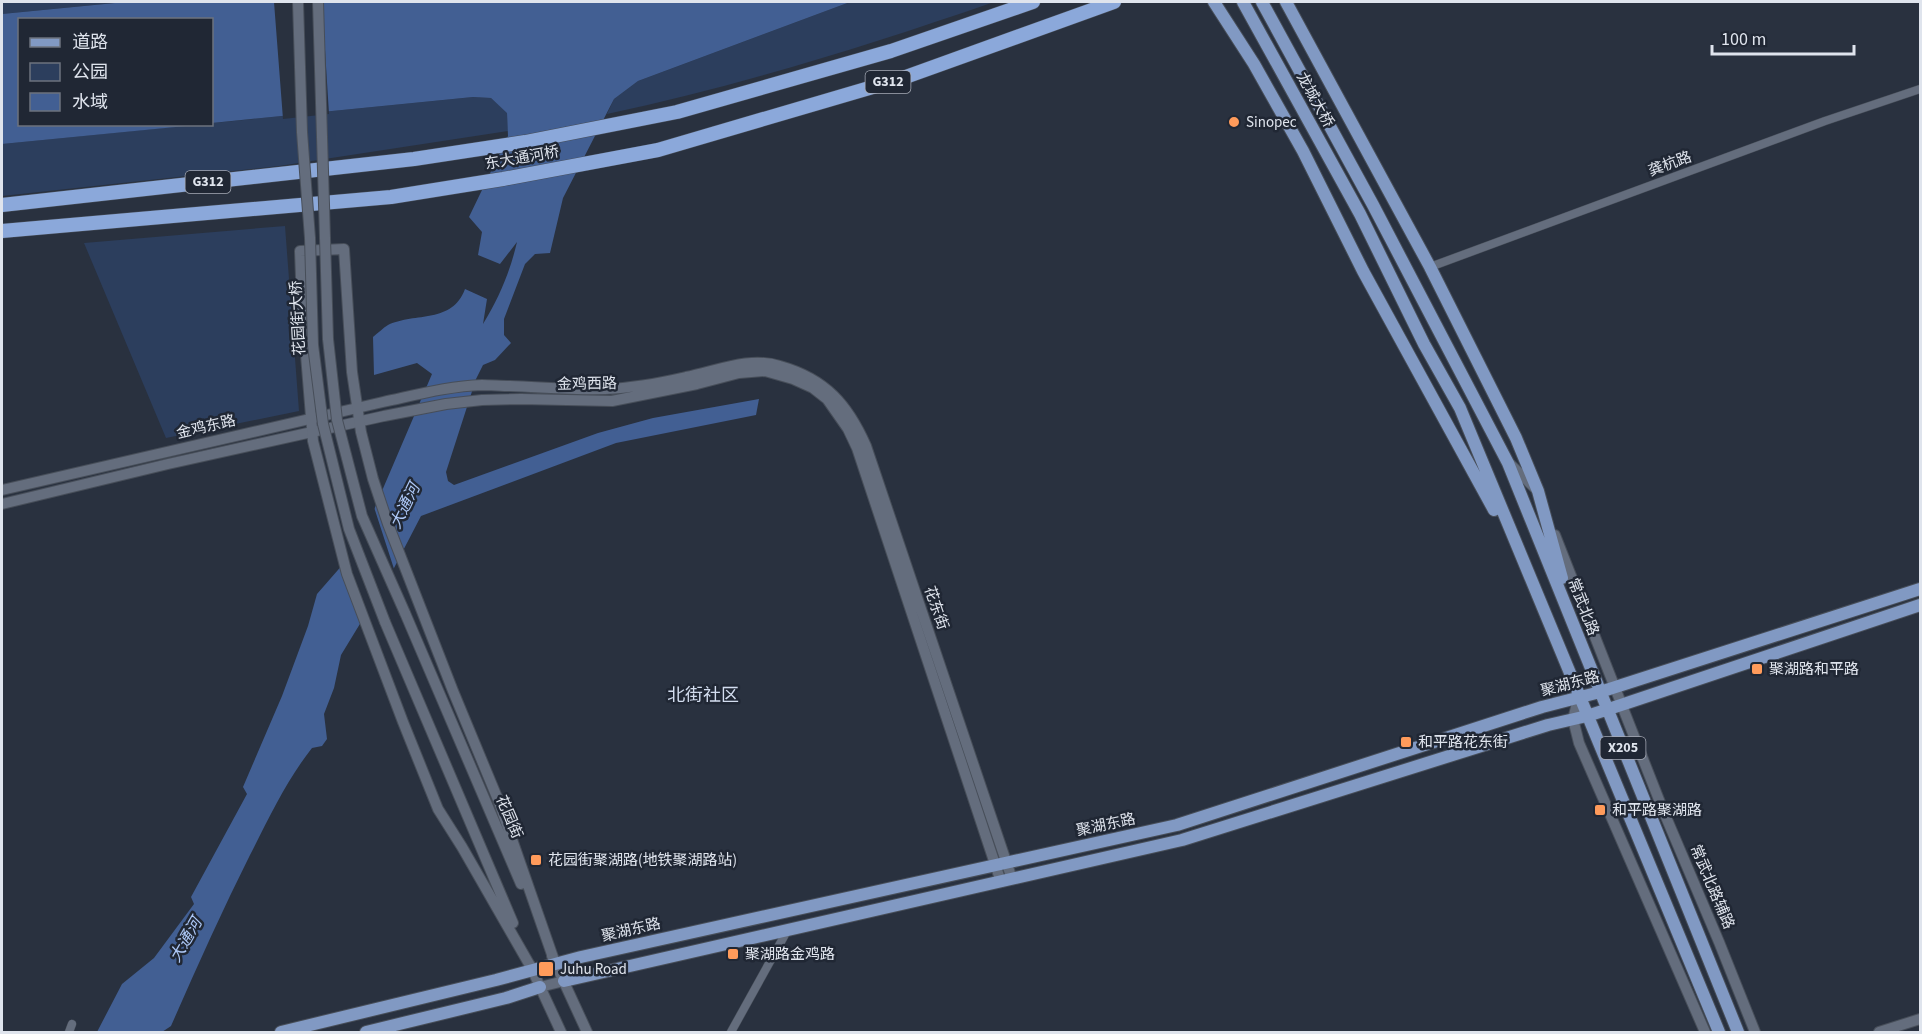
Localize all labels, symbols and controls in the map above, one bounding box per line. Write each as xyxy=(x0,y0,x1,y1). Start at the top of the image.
legend xyxy=(18,18,213,126)
scale bar xyxy=(1712,18,1854,56)
text: 100 m xyxy=(1721,27,1766,52)
text: 道路 xyxy=(72,30,108,55)
text: 公园 xyxy=(72,60,108,85)
street label: 龙城大桥 xyxy=(1291,69,1339,131)
road number: G312 xyxy=(866,71,910,93)
text: 水域 xyxy=(72,90,108,115)
place label: Sinopec xyxy=(1246,112,1297,133)
marker: Sinopec xyxy=(1227,115,1241,129)
street label: 东大通河桥 xyxy=(483,141,561,175)
street label: 龚杭路 xyxy=(1645,146,1695,182)
road number: G312 xyxy=(186,171,230,193)
street label: 花园街大桥 xyxy=(286,280,310,356)
street label: 金鸡西路 xyxy=(557,373,617,395)
street label: 金鸡东路 xyxy=(174,410,238,444)
water label: 大通河 xyxy=(385,477,427,532)
street label: 常武北路 xyxy=(1562,575,1604,639)
street label: 花东街 xyxy=(919,583,953,633)
place label: 聚湖路和平路 xyxy=(1769,659,1859,680)
marker: 聚湖路和平路 xyxy=(1750,662,1764,676)
street label: 聚湖东路 xyxy=(1538,666,1602,702)
district label: 北街社区 xyxy=(667,683,739,708)
place label: 和平路花东街 xyxy=(1418,732,1508,753)
marker: 和平路花东街 xyxy=(1399,735,1413,749)
road number: X205 xyxy=(1600,737,1646,759)
street label: 花园街 xyxy=(491,792,527,842)
place label: 和平路聚湖路 xyxy=(1612,800,1702,821)
marker: 和平路聚湖路 xyxy=(1593,803,1607,817)
street label: 聚湖东路 xyxy=(1074,808,1138,842)
street label: 常武北路辅路 xyxy=(1685,841,1739,933)
place label: 花园街聚湖路(地铁聚湖路站) xyxy=(548,850,737,871)
marker: 花园街聚湖路(地铁聚湖路站) xyxy=(529,853,543,867)
water label: 大通河 xyxy=(164,911,209,966)
street label: 聚湖东路 xyxy=(599,913,663,947)
place label: 聚湖路金鸡路 xyxy=(745,944,835,965)
marker: 聚湖路金鸡路 xyxy=(726,947,740,961)
place label: Juhu Road xyxy=(560,959,627,980)
marker: Juhu Road xyxy=(537,960,555,978)

